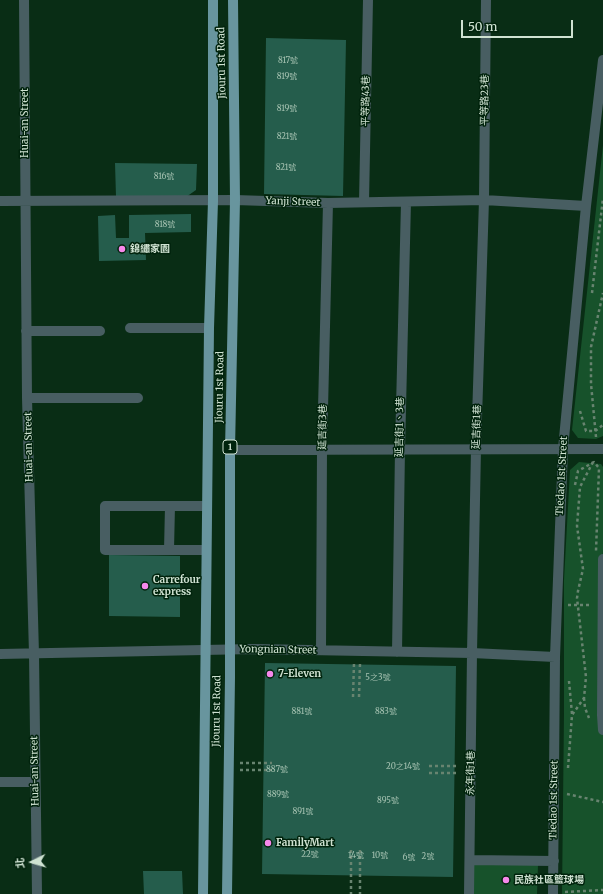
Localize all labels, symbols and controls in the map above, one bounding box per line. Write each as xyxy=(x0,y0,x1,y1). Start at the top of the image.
scale bar xyxy=(463,12,575,38)
text: 50 m xyxy=(468,19,497,34)
street label: Jiouru 1st Road xyxy=(215,27,229,99)
house number: 817號 xyxy=(278,56,298,66)
house number: 819號 xyxy=(277,72,297,82)
street label: 平等路23巷 xyxy=(479,74,491,126)
street label: 平等路43巷 xyxy=(360,75,372,127)
street label: Huai-an Street xyxy=(19,88,31,158)
house number: 819號 xyxy=(277,104,297,114)
house number: 821號 xyxy=(277,132,297,142)
house number: 821號 xyxy=(276,163,296,173)
house number: 816號 xyxy=(154,172,174,182)
street label: Yanji Street xyxy=(265,195,321,209)
house number: 818號 xyxy=(155,220,175,230)
place label: 錦繡家園 xyxy=(130,243,170,255)
marker: 錦繡家園 xyxy=(117,244,127,254)
street label: Jiouru 1st Road xyxy=(213,351,227,423)
street label: 延吉街1、3巷 xyxy=(393,397,407,457)
street label: 延吉街3巷 xyxy=(317,404,329,450)
street label: 延吉街1巷 xyxy=(470,405,484,449)
street label: Huai-an Street xyxy=(22,412,36,482)
street label: Tiedao 1st Street xyxy=(554,436,570,516)
road number: 1 xyxy=(223,440,237,454)
place label: Carrefour express xyxy=(153,574,201,598)
marker: Carrefour express xyxy=(140,581,150,591)
street label: Yongnian Street xyxy=(239,643,317,657)
place label: 7-Eleven xyxy=(278,668,321,680)
marker: 7-Eleven xyxy=(265,669,275,679)
house number: 5之3號 xyxy=(365,673,391,683)
street label: Jiouru 1st Road xyxy=(210,675,224,747)
house number: 881號 xyxy=(292,707,312,717)
house number: 883號 xyxy=(375,707,397,717)
street label: Huai-an Street xyxy=(28,736,42,806)
street label: 永年街1巷 xyxy=(465,751,477,795)
street label: Tiedao 1st Street xyxy=(547,760,561,840)
house number: 20之14號 xyxy=(386,762,420,772)
house number: 887號 xyxy=(266,765,288,775)
house number: 889號 xyxy=(267,790,289,800)
house number: 895號 xyxy=(377,796,399,806)
house number: 891號 xyxy=(293,807,313,817)
place label: FamilyMart xyxy=(276,837,334,849)
marker: FamilyMart xyxy=(263,838,273,848)
north arrow xyxy=(12,842,52,882)
house number: 22號 xyxy=(301,850,319,860)
house number: 14號 xyxy=(348,851,364,861)
house number: 10號 xyxy=(372,851,388,861)
house number: 2號 xyxy=(422,852,434,862)
house number: 6號 xyxy=(403,853,415,863)
text: 北 xyxy=(13,857,27,869)
place label: 民族社區籃球場 xyxy=(514,874,584,886)
marker: 民族社區籃球場 xyxy=(501,875,511,885)

